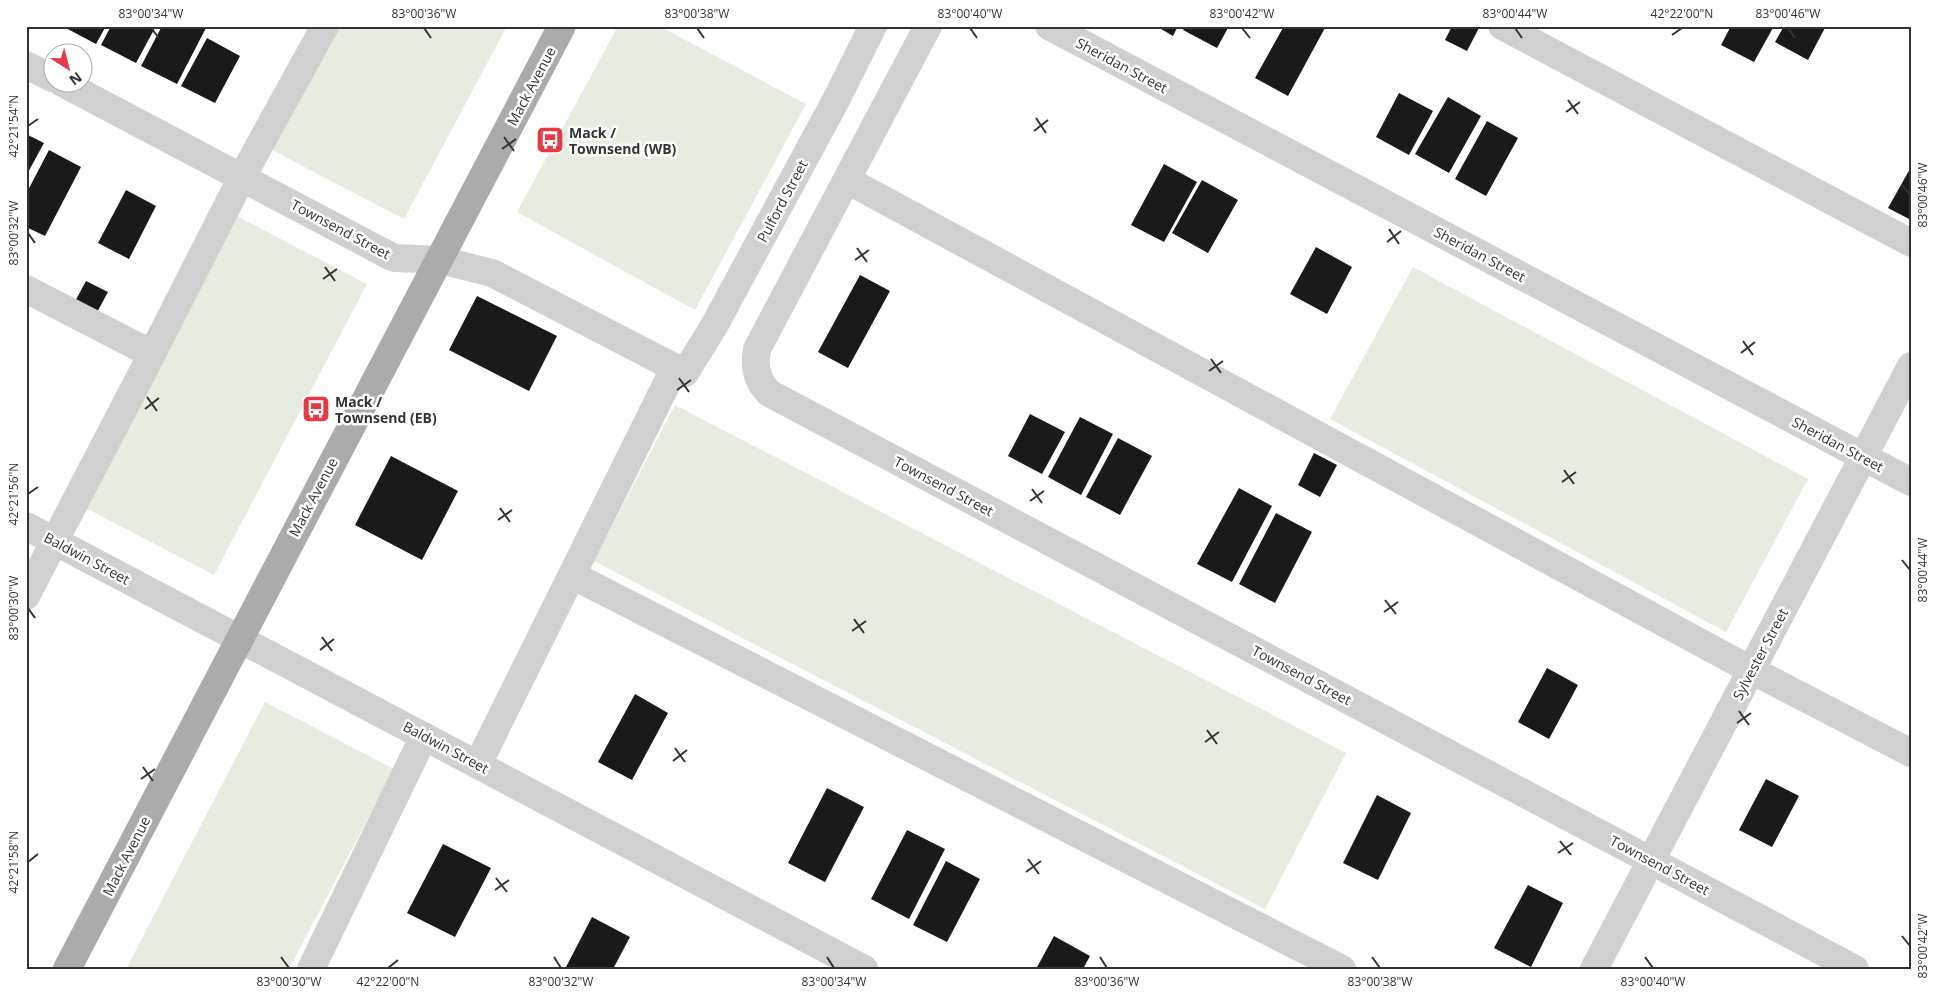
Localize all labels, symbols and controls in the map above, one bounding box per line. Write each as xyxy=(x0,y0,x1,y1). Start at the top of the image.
text: 83°00'34"W xyxy=(119,5,183,22)
text: 83°00'36"W xyxy=(392,5,456,22)
text: 83°00'38"W xyxy=(665,5,729,22)
text: 83°00'40"W xyxy=(938,5,1002,22)
text: 83°00'42"W xyxy=(1210,5,1274,22)
text: 83°00'44"W xyxy=(1483,5,1547,22)
text: 42°22'00"N xyxy=(1651,5,1713,22)
text: 83°00'46"W xyxy=(1756,5,1820,22)
street label: Sheridan Street xyxy=(1073,33,1171,97)
north arrow xyxy=(42,42,92,92)
street label: Mack Avenue xyxy=(502,43,560,129)
text: N xyxy=(66,68,86,90)
text: 42°21'54"N xyxy=(5,95,22,157)
place label: Mack / Townsend (WB) xyxy=(569,123,677,158)
bus stop icon: Mack / Townsend (WB) xyxy=(535,125,565,155)
street label: Pulford Street xyxy=(752,156,812,246)
text: 83°00'46"W xyxy=(1914,163,1931,227)
street label: Townsend Street xyxy=(288,195,394,263)
text: 83°00'32"W xyxy=(5,201,22,265)
street label: Sheridan Street xyxy=(1431,222,1529,286)
place label: Mack / Townsend (EB) xyxy=(335,392,437,427)
bus stop icon: Mack / Townsend (EB) xyxy=(301,394,331,424)
street label: Sheridan Street xyxy=(1789,412,1887,476)
street label: Townsend Street xyxy=(891,452,997,520)
street label: Mack Avenue xyxy=(284,454,342,540)
text: 42°21'56"N xyxy=(5,463,22,525)
street label: Baldwin Street xyxy=(41,527,133,589)
text: 83°00'44"W xyxy=(1914,538,1931,602)
text: 83°00'30"W xyxy=(5,576,22,640)
street label: Sylvester Street xyxy=(1728,605,1792,703)
street label: Townsend Street xyxy=(1249,641,1355,709)
street label: Baldwin Street xyxy=(400,716,492,778)
street label: Mack Avenue xyxy=(98,813,154,899)
text: 42°21'58"N xyxy=(5,831,22,893)
street label: Townsend Street xyxy=(1607,831,1713,899)
text: 83°00'42"W xyxy=(1914,914,1931,978)
text: 83°00'30"W xyxy=(257,973,321,990)
text: 42°22'00"N xyxy=(357,973,419,990)
text: 83°00'32"W xyxy=(529,973,593,990)
text: 83°00'34"W xyxy=(802,973,866,990)
text: 83°00'36"W xyxy=(1075,973,1139,990)
text: 83°00'38"W xyxy=(1348,973,1412,990)
text: 83°00'40"W xyxy=(1621,973,1685,990)

